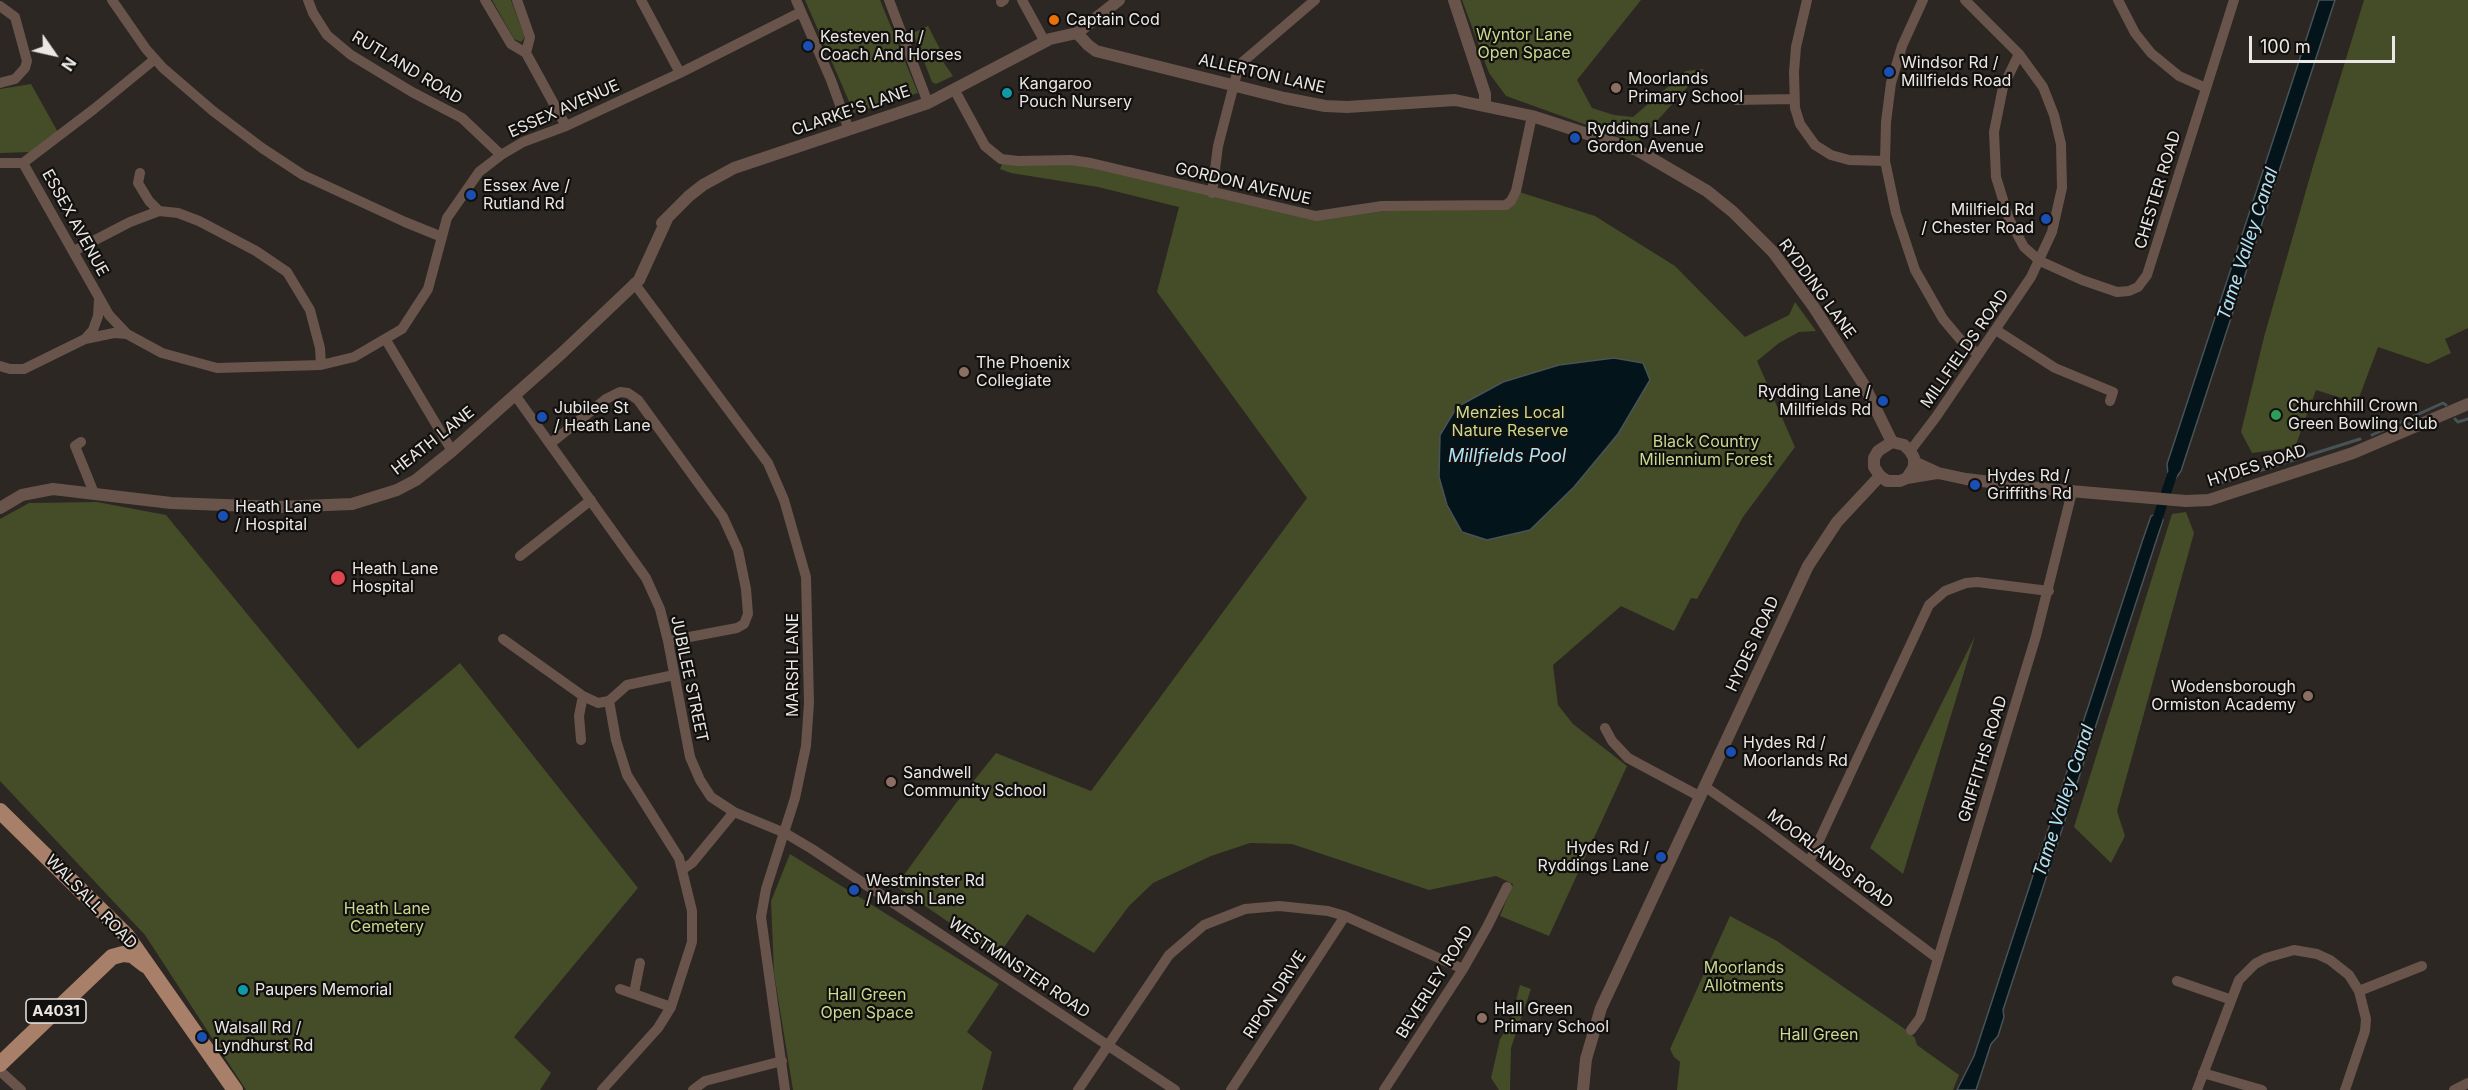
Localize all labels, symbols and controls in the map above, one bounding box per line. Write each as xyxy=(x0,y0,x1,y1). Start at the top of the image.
place label: Captain Cod xyxy=(1066,10,1160,30)
marker: Captain Cod xyxy=(1047,13,1061,27)
north arrow xyxy=(24,24,84,84)
scale bar xyxy=(2252,24,2398,62)
park label: Wyntor Lane Open Space xyxy=(1476,25,1572,63)
place label: Kesteven Rd / Coach And Horses xyxy=(820,27,962,65)
street label: RUTLAND ROAD xyxy=(348,28,466,108)
text: 100 m xyxy=(2260,36,2311,57)
marker: Kesteven Rd / Coach And Horses xyxy=(801,39,815,53)
street label: ALLERTON LANE xyxy=(1197,50,1327,98)
text: N xyxy=(57,53,81,75)
place label: Windsor Rd / Millfields Road xyxy=(1901,53,2011,91)
marker: Windsor Rd / Millfields Road xyxy=(1882,65,1896,79)
place label: Moorlands Primary School xyxy=(1628,69,1743,107)
place label: Kangaroo Pouch Nursery xyxy=(1019,74,1132,112)
street label: ESSEX AVENUE xyxy=(506,76,622,142)
marker: Moorlands Primary School xyxy=(1609,81,1623,95)
street label: CLARKE'S LANE xyxy=(789,82,913,140)
marker: Kangaroo Pouch Nursery xyxy=(1000,86,1014,100)
place label: Rydding Lane / Gordon Avenue xyxy=(1587,119,1704,157)
street label: CHESTER ROAD xyxy=(2131,128,2185,252)
marker: Rydding Lane / Gordon Avenue xyxy=(1568,131,1582,145)
street label: GORDON AVENUE xyxy=(1173,159,1313,209)
water label: Tame Valley Canal xyxy=(2213,165,2283,323)
street label: ESSEX AVENUE xyxy=(38,166,112,280)
place label: Essex Ave / Rutland Rd xyxy=(483,176,570,214)
marker: Essex Ave / Rutland Rd xyxy=(464,188,478,202)
place label: Millfield Rd / Chester Road xyxy=(1921,200,2034,238)
marker: Millfield Rd / Chester Road xyxy=(2039,212,2053,226)
street label: RYDDING LANE xyxy=(1774,235,1860,343)
street label: MILLFIELDS ROAD xyxy=(1917,286,2013,412)
place label: The Phoenix Collegiate xyxy=(976,353,1070,391)
marker: The Phoenix Collegiate xyxy=(957,365,971,379)
place label: Rydding Lane / Millfields Rd xyxy=(1758,382,1871,420)
marker: Rydding Lane / Millfields Rd xyxy=(1876,394,1890,408)
place label: Churchhill Crown Green Bowling Club xyxy=(2288,396,2438,434)
place label: Jubilee St / Heath Lane xyxy=(554,398,651,436)
street label: HEATH LANE xyxy=(388,403,478,479)
park label: Menzies Local Nature Reserve xyxy=(1452,403,1568,441)
marker: Churchhill Crown Green Bowling Club xyxy=(2269,408,2283,422)
marker: Jubilee St / Heath Lane xyxy=(535,410,549,424)
park label: Black Country Millennium Forest xyxy=(1639,432,1773,470)
street label: HYDES ROAD xyxy=(2205,441,2309,491)
water label: Millfields Pool xyxy=(1448,446,1566,468)
place label: Hydes Rd / Griffiths Rd xyxy=(1987,466,2072,504)
marker: Hydes Rd / Griffiths Rd xyxy=(1968,478,1982,492)
place label: Heath Lane / Hospital xyxy=(235,497,321,535)
marker: Heath Lane / Hospital xyxy=(216,509,230,523)
place label: Heath Lane Hospital xyxy=(352,559,438,597)
marker: Heath Lane Hospital xyxy=(329,569,347,587)
street label: HYDES ROAD xyxy=(1722,593,1784,695)
street label: MARSH LANE xyxy=(783,613,803,717)
street label: JUBILEE STREET xyxy=(666,614,712,744)
place label: Wodensborough Ormiston Academy xyxy=(2151,677,2296,715)
marker: Wodensborough Ormiston Academy xyxy=(2301,689,2315,703)
street label: GRIFFITHS ROAD xyxy=(1955,693,2011,825)
water label: Tame Valley Canal xyxy=(2029,722,2099,880)
place label: Hydes Rd / Moorlands Rd xyxy=(1743,733,1848,771)
marker: Hydes Rd / Moorlands Rd xyxy=(1724,745,1738,759)
place label: Sandwell Community School xyxy=(903,763,1046,801)
marker: Sandwell Community School xyxy=(884,775,898,789)
street label: MOORLANDS ROAD xyxy=(1763,806,1897,912)
place label: Hydes Rd / Ryddings Lane xyxy=(1538,838,1649,876)
marker: Hydes Rd / Ryddings Lane xyxy=(1654,850,1668,864)
street label: WALSALL ROAD xyxy=(41,851,141,953)
place label: Westminster Rd / Marsh Lane xyxy=(866,871,985,909)
marker: Westminster Rd / Marsh Lane xyxy=(847,883,861,897)
park label: Heath Lane Cemetery xyxy=(344,899,430,937)
street label: WESTMINSTER ROAD xyxy=(945,914,1093,1022)
street label: BEVERLEY ROAD xyxy=(1393,922,1477,1042)
street label: RIPON DRIVE xyxy=(1240,948,1310,1042)
park label: Moorlands Allotments xyxy=(1704,958,1784,996)
place label: Paupers Memorial xyxy=(255,980,392,1000)
marker: Paupers Memorial xyxy=(236,983,250,997)
park label: Hall Green Open Space xyxy=(821,985,913,1023)
road number: A4031 xyxy=(26,999,86,1023)
place label: Hall Green Primary School xyxy=(1494,999,1609,1037)
marker: Hall Green Primary School xyxy=(1475,1011,1489,1025)
place label: Walsall Rd / Lyndhurst Rd xyxy=(214,1018,313,1056)
park label: Hall Green xyxy=(1780,1025,1858,1045)
marker: Walsall Rd / Lyndhurst Rd xyxy=(195,1030,209,1044)

